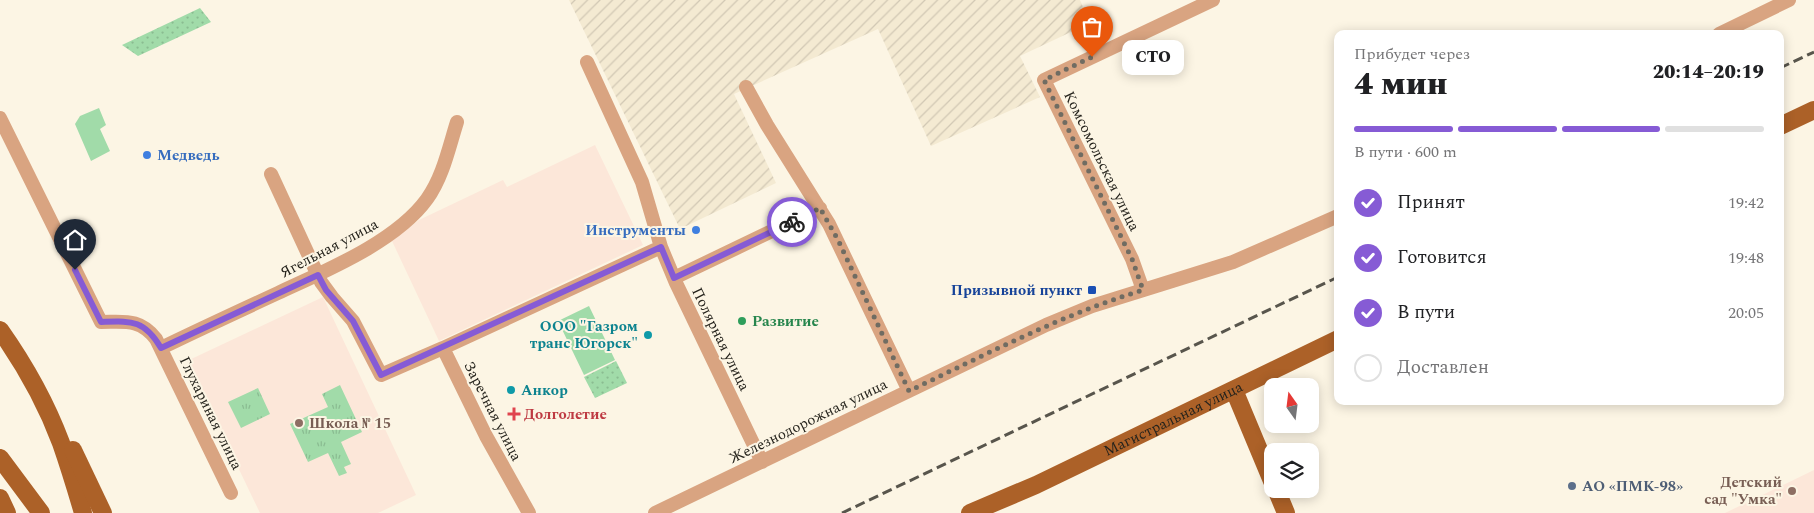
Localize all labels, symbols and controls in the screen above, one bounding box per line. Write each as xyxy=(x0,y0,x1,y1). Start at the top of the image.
pin xyxy=(1071,6,1113,57)
icon: bag xyxy=(1078,13,1106,41)
callout: СТО xyxy=(1122,40,1184,74)
text: Прибудет через xyxy=(1354,42,1470,66)
text: СТО xyxy=(1135,45,1171,69)
text: 20:14–20:19 xyxy=(1653,58,1764,87)
text: 4 мин xyxy=(1354,60,1448,109)
street label: Комсомольская улица xyxy=(1058,87,1146,236)
text: В пути · 600 m xyxy=(1354,140,1457,164)
place label: Медведь xyxy=(157,144,219,167)
marker: Медведь xyxy=(141,149,153,161)
text: Принят xyxy=(1397,188,1465,217)
icon: check xyxy=(1354,189,1382,217)
text: 19:42 xyxy=(1728,191,1764,215)
courier xyxy=(767,197,817,247)
icon: bike xyxy=(778,208,806,236)
street label: Ягельная улица xyxy=(276,213,383,284)
pin xyxy=(54,219,96,270)
place label: Инструменты xyxy=(585,219,686,242)
marker: Инструменты xyxy=(690,224,702,236)
icon: home xyxy=(61,226,89,254)
text: Готовится xyxy=(1397,243,1487,272)
icon: check xyxy=(1354,244,1382,272)
text: 19:48 xyxy=(1728,246,1764,270)
place label: Призывной пункт xyxy=(951,279,1082,302)
street label: Полярная улица xyxy=(685,283,756,396)
marker: Призывной пункт xyxy=(1086,284,1098,296)
text: В пути xyxy=(1397,298,1455,327)
icon: check xyxy=(1354,299,1382,327)
text: 20:05 xyxy=(1728,301,1764,325)
place label: Развитие xyxy=(752,310,819,333)
place label: ООО "Газром транс Югорск" xyxy=(530,315,638,355)
marker: Развитие xyxy=(736,315,748,327)
marker: ООО "Газром транс Югорск" xyxy=(642,329,654,341)
street label: Глухариная улица xyxy=(173,352,248,475)
text: Доставлен xyxy=(1397,353,1489,382)
street label: Заречная улица xyxy=(457,357,528,466)
street label: Железнодорожная улица xyxy=(725,373,892,470)
street label: Магистральная улица xyxy=(1100,375,1247,463)
north arrow xyxy=(1264,378,1319,432)
map controls xyxy=(1264,378,1319,498)
place label: Анкор xyxy=(521,379,568,402)
marker: Анкор xyxy=(505,384,517,396)
place label: Долголетие xyxy=(524,403,607,426)
marker: Долголетие xyxy=(508,408,520,420)
place label: Школа № 15 xyxy=(309,412,391,435)
marker: Школа № 15 xyxy=(293,417,305,429)
button: layers xyxy=(1264,443,1319,498)
place label: Детский сад "Умка" xyxy=(1704,471,1782,511)
place label: АО «ПМК-98» xyxy=(1582,475,1683,498)
marker: АО «ПМК-98» xyxy=(1566,480,1578,492)
marker: Детский сад "Умка" xyxy=(1786,485,1798,497)

